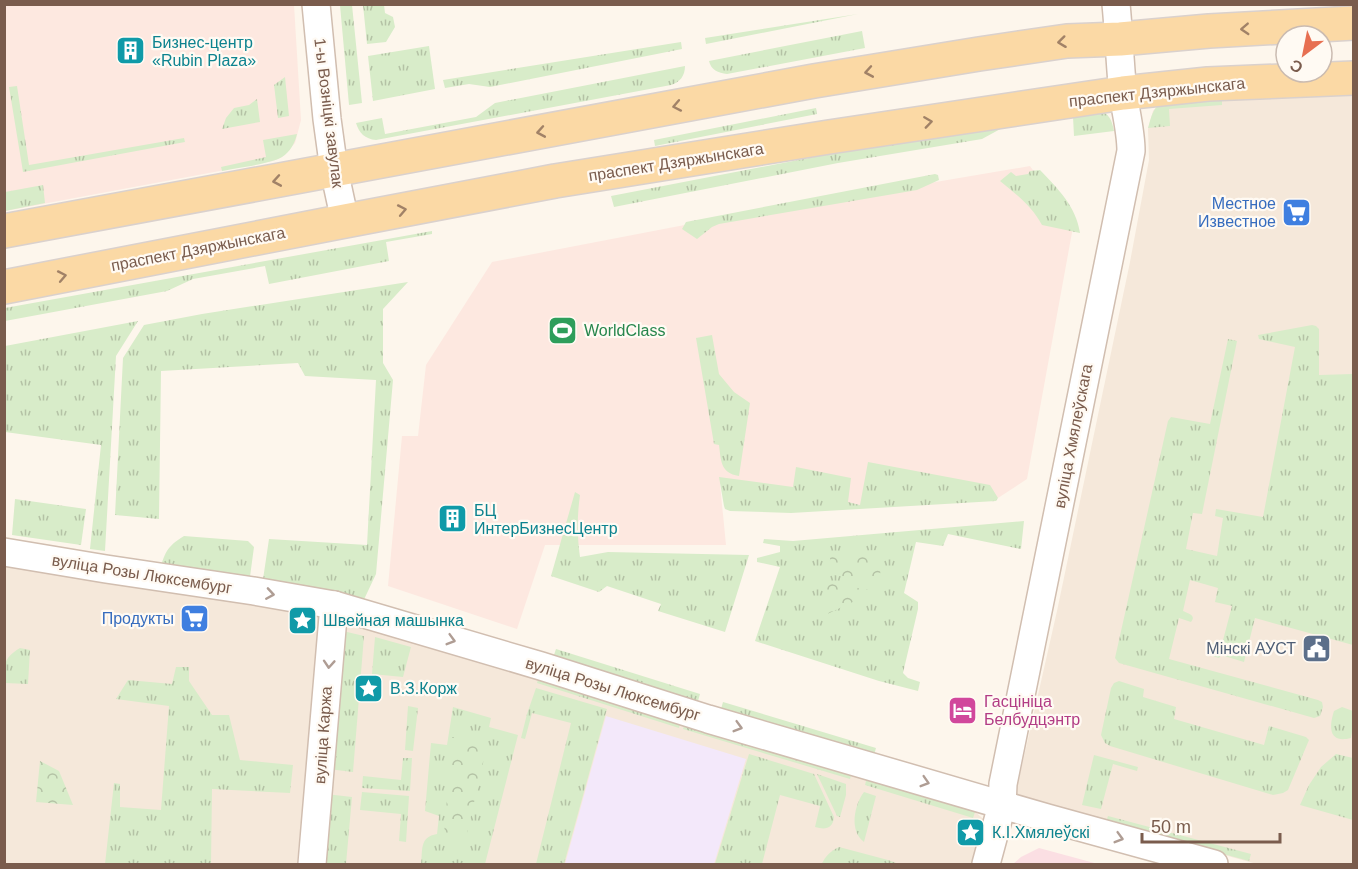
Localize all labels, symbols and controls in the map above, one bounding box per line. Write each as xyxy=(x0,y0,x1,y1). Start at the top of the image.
one-way arrow xyxy=(1241,23,1250,36)
north arrow xyxy=(1274,24,1334,84)
place label: Бизнес-центр «Rubin Plaza» xyxy=(152,34,256,69)
building icon: Бизнес-центр «Rubin Plaza» xyxy=(115,35,147,67)
one-way arrow xyxy=(1057,36,1066,48)
street label: 1-ы Возніцкі завулак xyxy=(311,37,347,190)
text: С xyxy=(1287,56,1306,77)
one-way arrow xyxy=(864,65,873,77)
street label: праспект Дзяржынскага xyxy=(1068,74,1246,110)
one-way arrow xyxy=(672,100,682,112)
one-way arrow xyxy=(924,117,933,129)
one-way arrow xyxy=(536,125,546,138)
street label: праспект Дзяржынскага xyxy=(587,140,765,184)
one-way arrow xyxy=(272,174,282,187)
place label: Местное Известное xyxy=(1198,195,1276,230)
supermarket icon: Местное Известное xyxy=(1281,196,1313,228)
one-way arrow xyxy=(397,204,407,217)
street label: праспект Дзяржынскага xyxy=(110,224,287,274)
one-way arrow xyxy=(57,270,67,283)
sports icon: WorldClass xyxy=(547,314,579,346)
place label: WorldClass xyxy=(584,322,666,339)
street label: вуліца Хмялеўскага xyxy=(1051,362,1095,509)
place label: БЦ ИнтерБизнесЦентр xyxy=(474,502,618,537)
building icon: БЦ ИнтерБизнесЦентр xyxy=(437,503,469,535)
street label: вуліца Розы Люксембург xyxy=(51,551,233,597)
one-way arrow xyxy=(265,587,274,599)
supermarket icon: Продукты xyxy=(179,602,211,634)
place icon: Швейная машынка xyxy=(286,604,318,636)
place label: Продукты xyxy=(102,610,174,627)
place label: Швейная машынка xyxy=(323,612,464,629)
public building icon: Мінскі АУСТ xyxy=(1301,632,1333,664)
one-way arrow xyxy=(445,633,456,645)
place label: Мінскі АУСТ xyxy=(1206,640,1296,657)
street label: вуліца Розы Люксембург xyxy=(524,654,703,724)
one-way arrow xyxy=(322,659,335,668)
place icon: В.З.Корж xyxy=(353,672,385,704)
place label: В.З.Корж xyxy=(390,680,457,697)
street label: вуліца Каржа xyxy=(311,685,335,784)
place label: Гасцініца Белбудцэнтр xyxy=(984,693,1080,728)
hotel icon: Гасцініца Белбудцэнтр xyxy=(947,694,979,726)
one-way arrow xyxy=(732,720,743,732)
one-way arrow xyxy=(919,775,930,787)
scale bar xyxy=(1142,806,1280,844)
place icon: К.І.Хмялеўскі xyxy=(955,816,987,848)
text: 50 m xyxy=(1151,817,1191,837)
place label: К.І.Хмялеўскі xyxy=(992,824,1090,841)
one-way arrow xyxy=(1113,831,1124,843)

